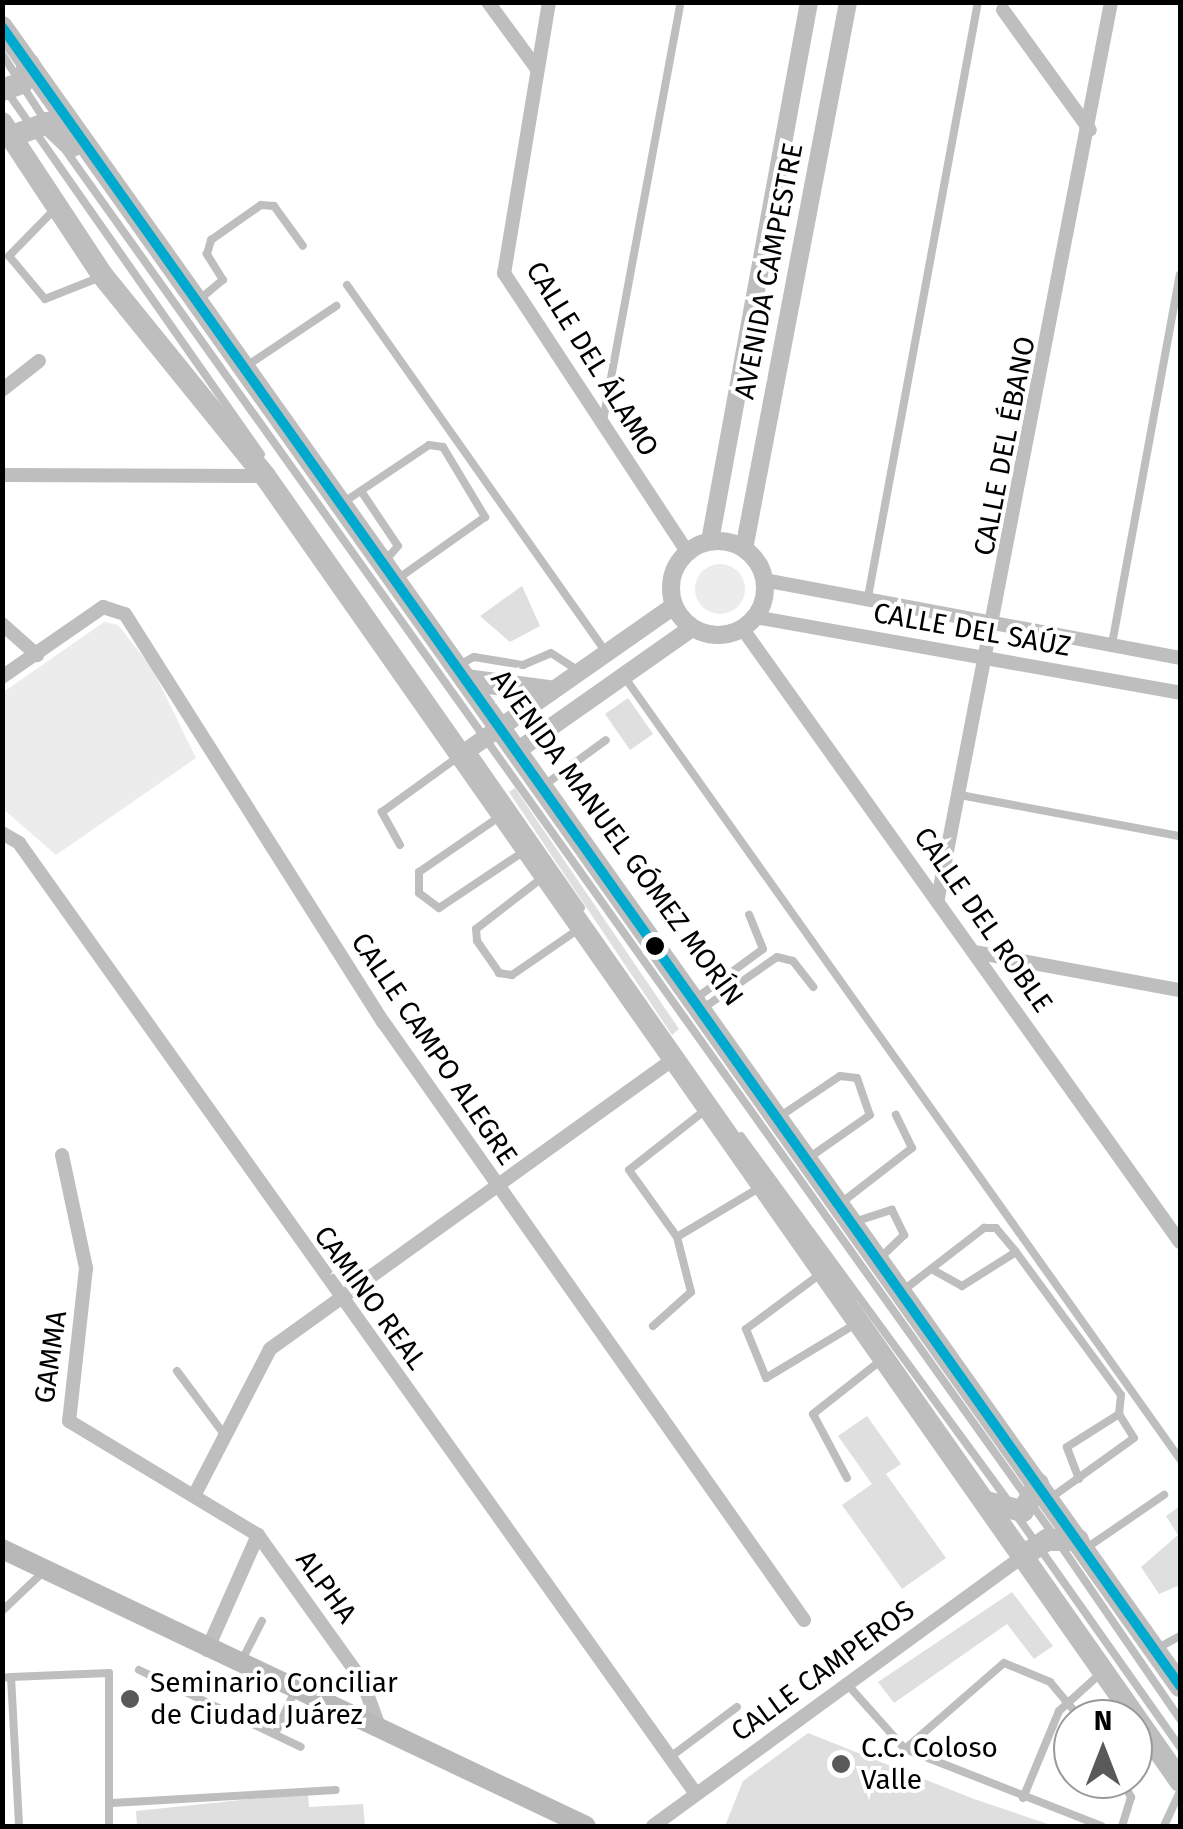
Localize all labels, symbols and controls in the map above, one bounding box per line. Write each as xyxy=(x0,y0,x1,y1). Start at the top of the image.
street label: AVENIDA CAMPESTRE xyxy=(728,140,810,402)
street label: CALLE DEL ÁLAMO xyxy=(519,255,665,463)
street label: CALLE DEL ÉBANO xyxy=(967,333,1043,559)
street label: CALLE DEL SAÚZ xyxy=(871,596,1073,664)
street label: AVENIDA MANUEL GÓMEZ MORÍN xyxy=(484,663,750,1013)
street label: CALLE DEL ROBLE xyxy=(907,821,1059,1019)
street label: CALLE CAMPO ALEGRE xyxy=(344,927,524,1171)
unlabelled marker xyxy=(645,936,665,956)
street label: CAMINO REAL xyxy=(307,1220,433,1376)
street label: GAMMA xyxy=(28,1308,74,1406)
street label: ALPHA xyxy=(289,1544,363,1630)
street label: CALLE CAMPEROS xyxy=(725,1593,921,1749)
place label: Seminario Conciliar de Ciudad Juárez xyxy=(150,1666,398,1732)
marker: Seminario Conciliar de Ciudad Juárez xyxy=(119,1688,141,1710)
north arrow xyxy=(1053,1699,1153,1799)
text: N xyxy=(1094,1704,1112,1737)
place label: C.C. Coloso Valle xyxy=(861,1731,998,1797)
marker: C.C. Coloso Valle xyxy=(830,1753,852,1775)

